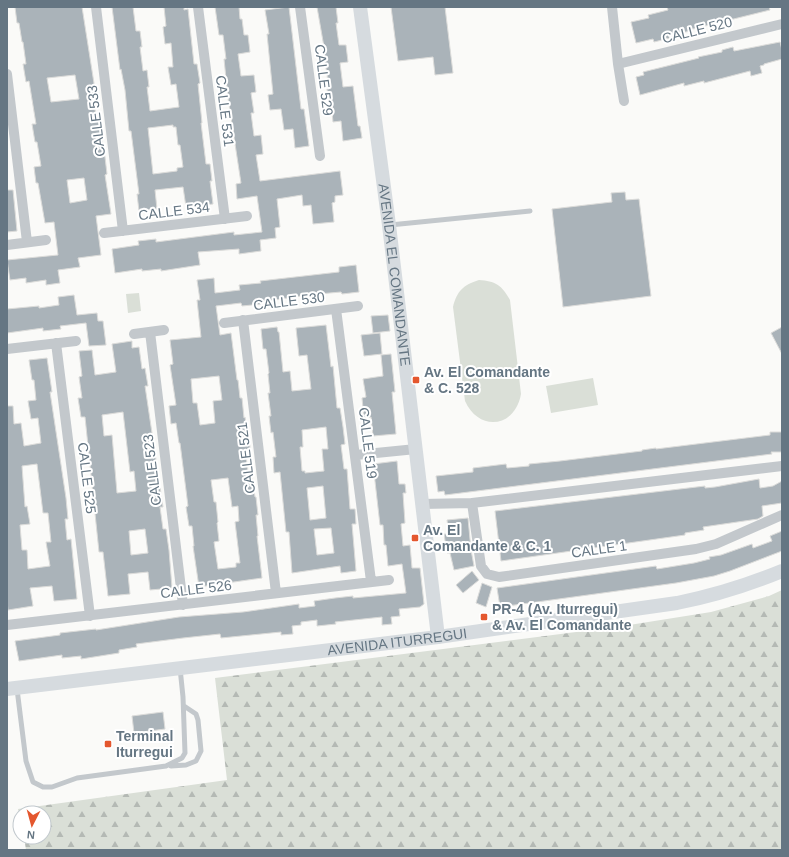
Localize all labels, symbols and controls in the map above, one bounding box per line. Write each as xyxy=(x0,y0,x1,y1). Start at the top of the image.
street label: CALLE 520 xyxy=(660,14,734,46)
street label: CALLE 529 xyxy=(312,43,336,117)
street label: CALLE 531 xyxy=(213,74,237,148)
street label: CALLE 533 xyxy=(84,84,108,158)
street label: AVENIDA EL COMANDANTE xyxy=(376,182,414,367)
street label: CALLE 534 xyxy=(137,199,211,223)
street label: CALLE 530 xyxy=(252,289,326,313)
place label: Av. El Comandante & C. 528 xyxy=(424,364,550,396)
marker: Av. El Comandante & C. 528 xyxy=(411,375,421,385)
street label: CALLE 519 xyxy=(356,406,380,480)
street label: CALLE 521 xyxy=(234,421,258,495)
street label: CALLE 523 xyxy=(140,433,164,507)
street label: CALLE 525 xyxy=(75,441,99,515)
place label: Av. El Comandante & C. 1 xyxy=(423,522,552,554)
marker: Av. El Comandante & C. 1 xyxy=(410,533,420,543)
street label: CALLE 1 xyxy=(570,537,628,561)
street label: CALLE 526 xyxy=(159,577,233,601)
place label: PR-4 (Av. Iturregui) & Av. El Comandante xyxy=(492,601,632,633)
marker: PR-4 (Av. Iturregui) & Av. El Comandante xyxy=(479,612,489,622)
street label: AVENIDA ITURREGUI xyxy=(326,625,468,658)
place label: Terminal Iturregui xyxy=(116,728,173,760)
marker: Terminal Iturregui xyxy=(103,739,113,749)
north arrow xyxy=(12,805,52,845)
text: N xyxy=(26,829,36,841)

